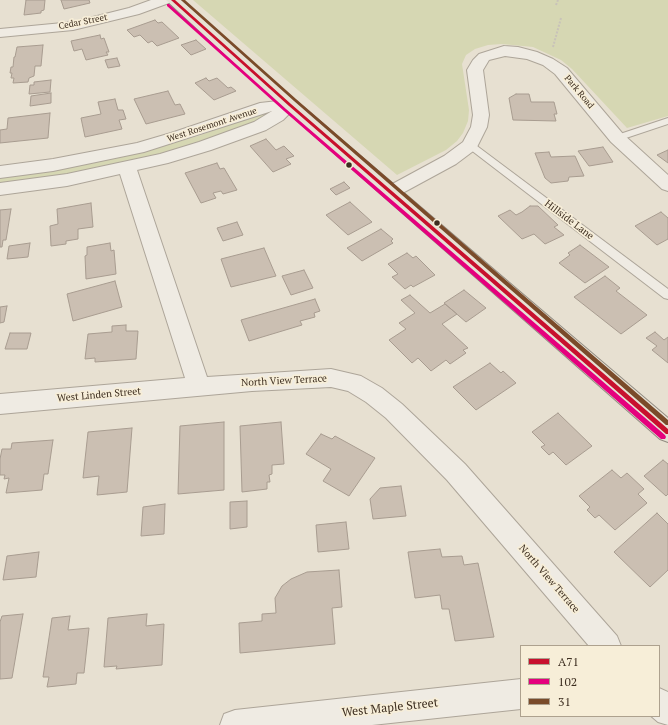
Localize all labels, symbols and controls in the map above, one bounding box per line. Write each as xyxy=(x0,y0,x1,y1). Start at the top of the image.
street label: Cedar Street xyxy=(58,12,108,32)
street label: Park Road xyxy=(562,73,596,111)
street label: West Rosemont Avenue xyxy=(166,105,258,145)
unlabelled marker xyxy=(344,160,354,170)
street label: Hillside Lane xyxy=(542,198,596,242)
unlabelled marker xyxy=(432,218,442,228)
street label: North View Terrace xyxy=(241,373,327,389)
street label: West Linden Street xyxy=(57,385,141,405)
street label: North View Terrace xyxy=(516,543,582,615)
legend xyxy=(520,645,660,717)
text: A71 xyxy=(558,654,579,669)
text: 102 xyxy=(558,674,577,689)
text: 31 xyxy=(558,694,571,709)
street label: West Maple Street xyxy=(341,696,439,720)

